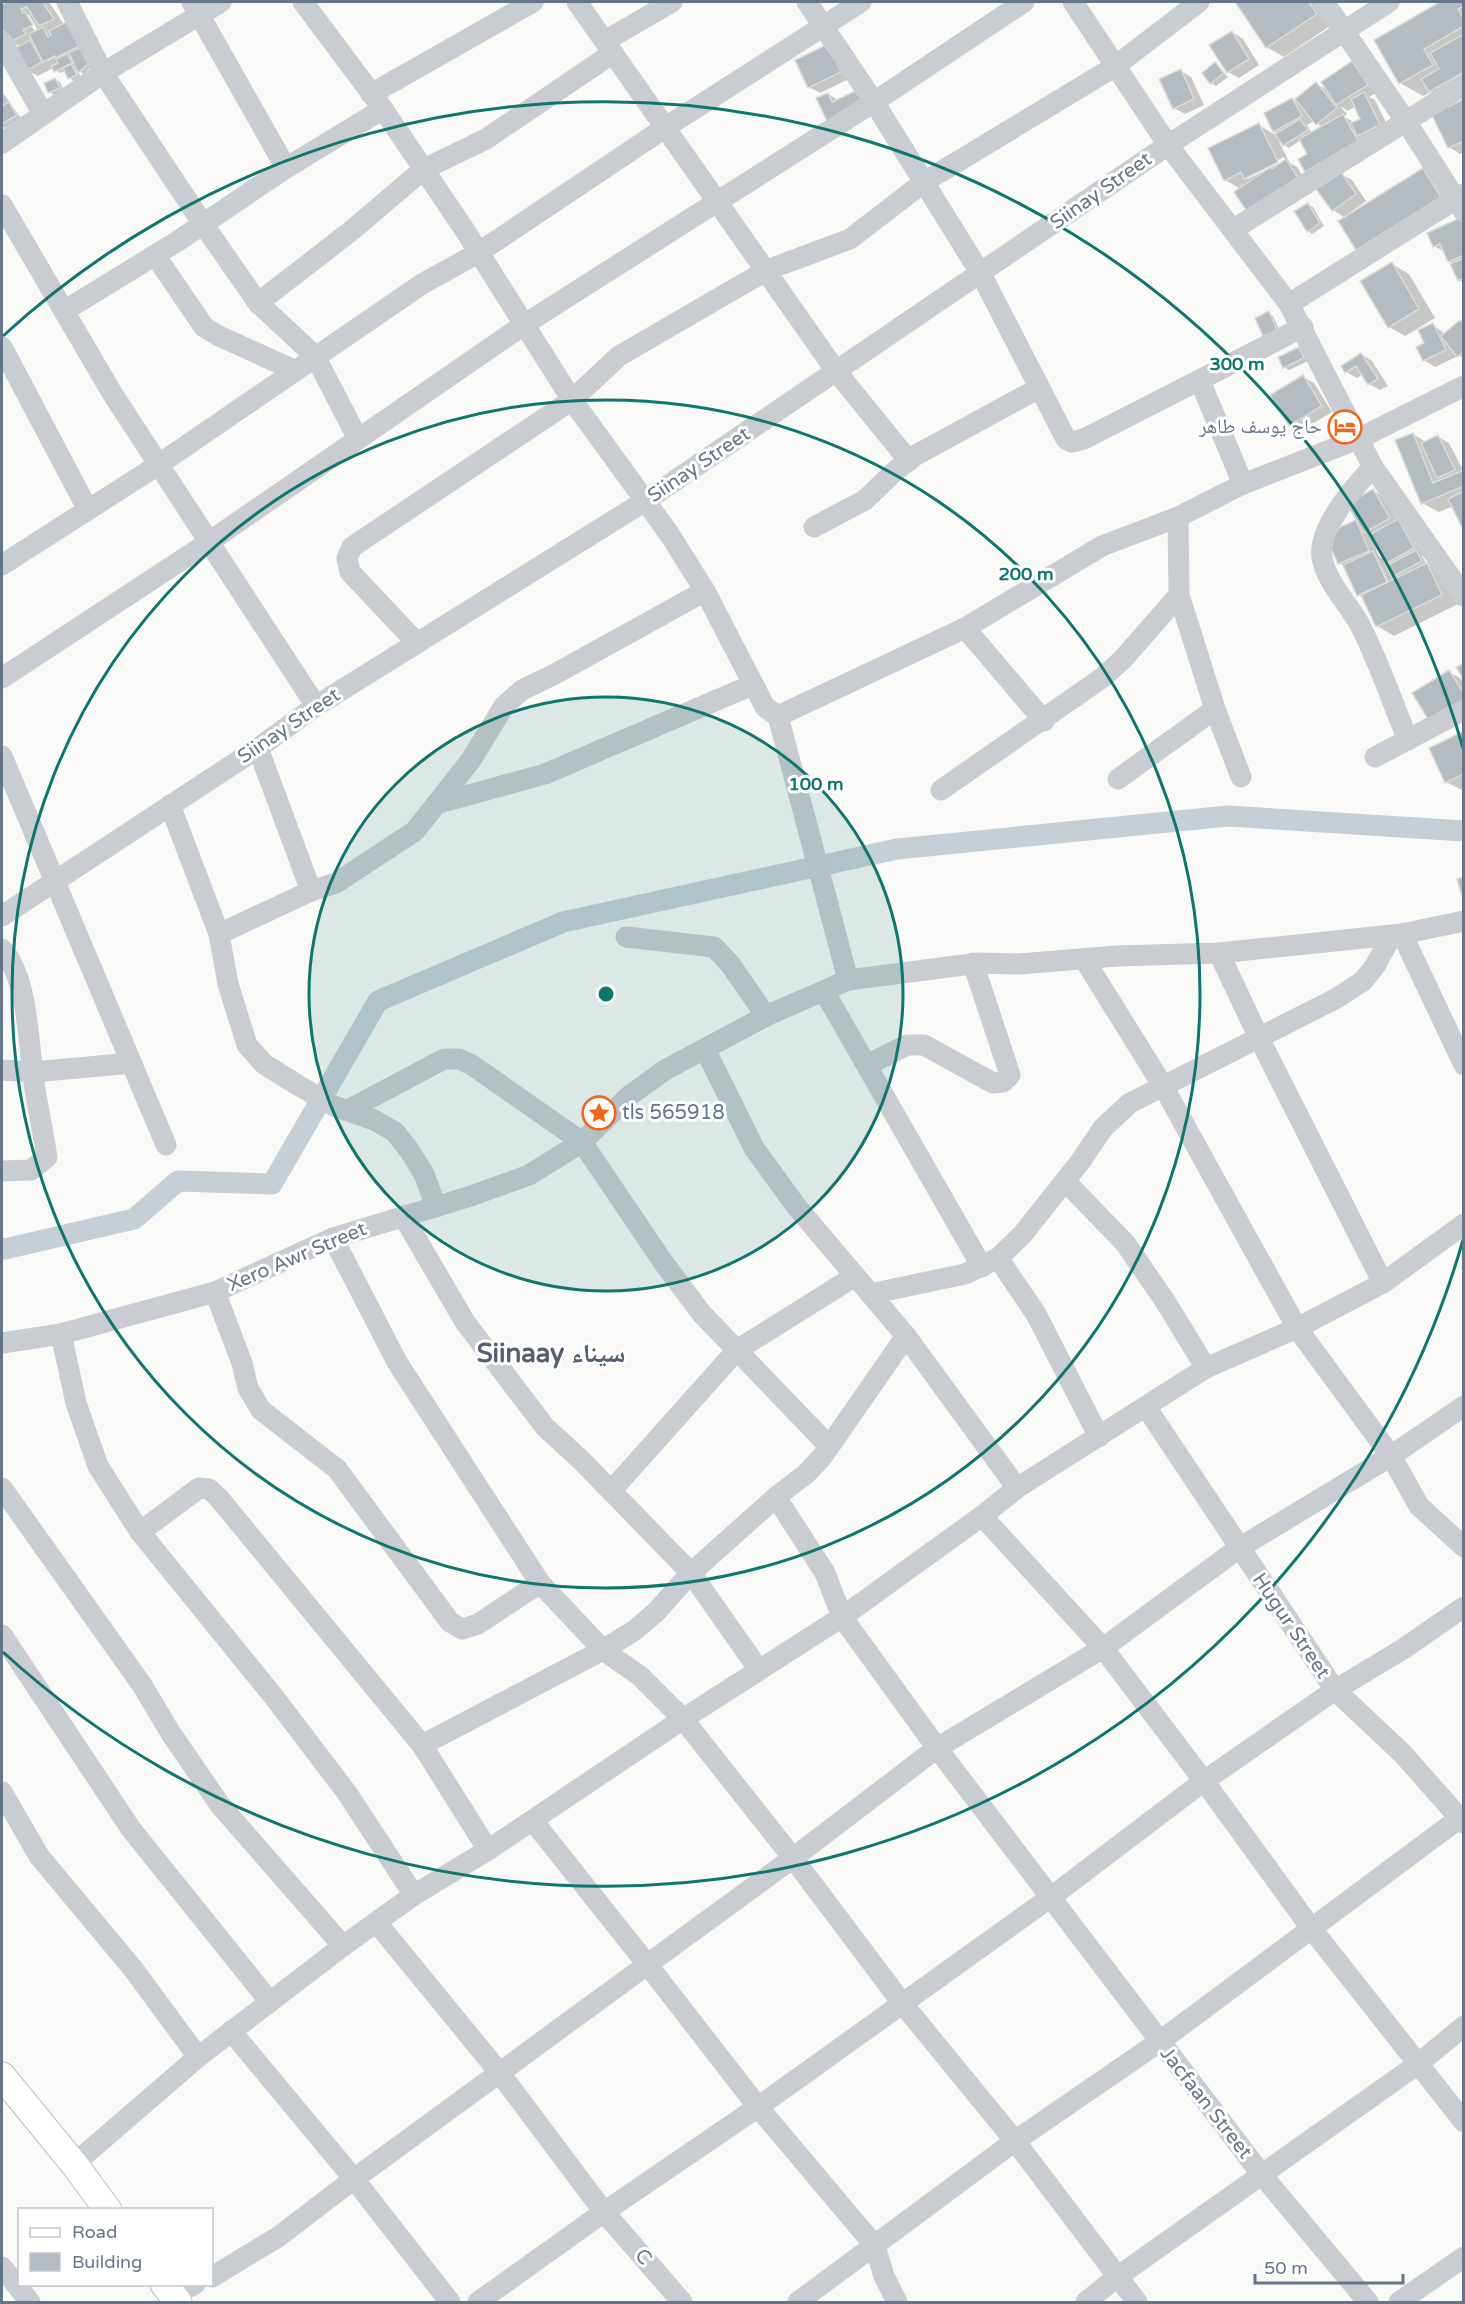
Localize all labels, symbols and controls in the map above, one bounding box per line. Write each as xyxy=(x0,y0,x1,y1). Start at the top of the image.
street label: Siinay Street xyxy=(1046,147,1157,235)
text: 300 m xyxy=(1209,353,1265,375)
hotel icon: حاج يوسف طاهر xyxy=(1327,409,1363,445)
place label: حاج يوسف طاهر xyxy=(1198,415,1322,439)
street label: Siinay Street xyxy=(643,422,755,508)
text: 200 m xyxy=(998,563,1054,585)
street label: Siinay Street xyxy=(233,683,345,769)
text: 100 m xyxy=(788,773,844,795)
centre of rings xyxy=(596,984,616,1004)
place icon: tls 565918 xyxy=(581,1095,617,1131)
place label: tls 565918 xyxy=(622,1101,725,1125)
street label: Xero Awr Street xyxy=(224,1217,370,1297)
district label: Siinaay سيناء xyxy=(477,1338,625,1369)
street label: Hugur Street xyxy=(1247,1569,1335,1684)
street label: Jacfaan Street xyxy=(1155,2042,1257,2164)
legend xyxy=(18,2208,213,2286)
text: Road xyxy=(72,2221,117,2243)
street label: C xyxy=(629,2244,657,2270)
scale bar xyxy=(1255,2247,1404,2285)
text: Building xyxy=(72,2251,142,2273)
text: 50 m xyxy=(1264,2257,1308,2279)

